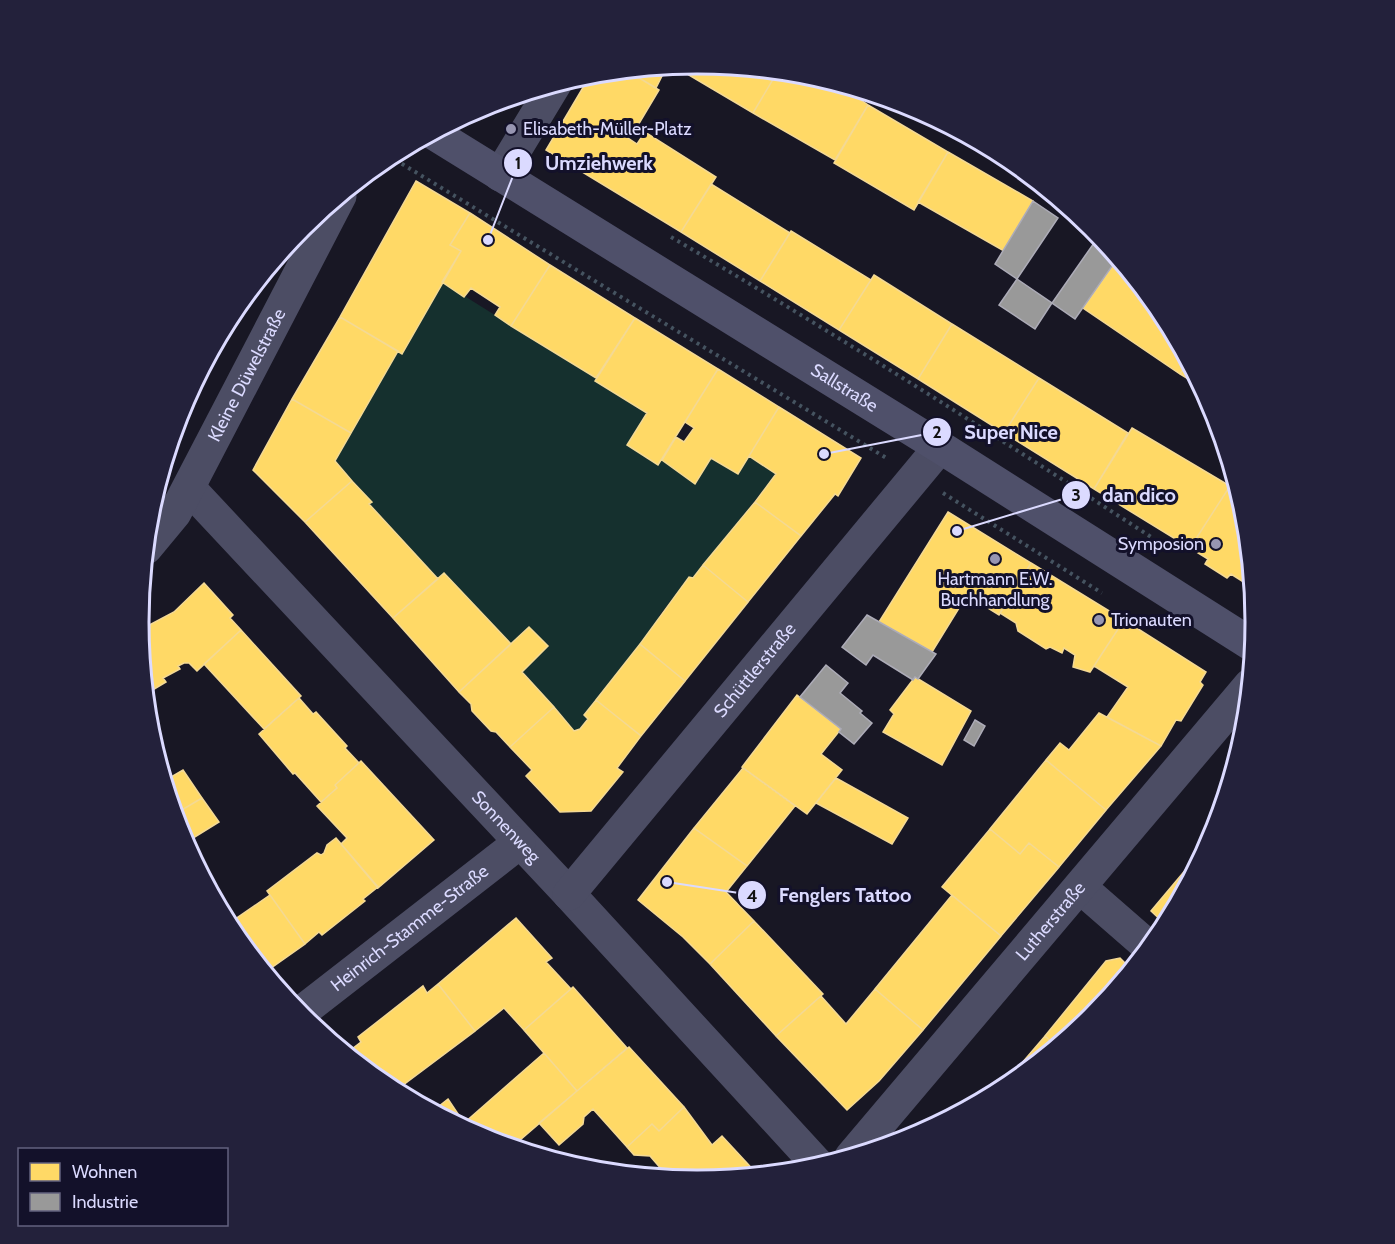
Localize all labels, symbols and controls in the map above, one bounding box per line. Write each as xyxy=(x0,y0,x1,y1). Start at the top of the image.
place label: Elisabeth-Müller-Platz xyxy=(523,118,692,140)
marker: Elisabeth-Müller-Platz xyxy=(504,122,518,136)
callout: Umziehwerk xyxy=(503,144,665,182)
text: Umziehwerk xyxy=(545,151,653,175)
text: 1 xyxy=(515,152,521,174)
street label: Kleine Düwelstraße xyxy=(203,305,290,445)
street label: Sallstraße xyxy=(807,359,882,417)
callout: Super Nice xyxy=(922,413,1069,451)
text: Super Nice xyxy=(964,420,1058,444)
text: 2 xyxy=(932,421,942,443)
callout: dan dico xyxy=(1061,476,1188,514)
text: dan dico xyxy=(1102,483,1176,507)
text: 3 xyxy=(1071,484,1081,506)
place label: Symposion xyxy=(1118,533,1204,555)
marker: Symposion xyxy=(1209,537,1223,551)
marker: Hartmann E.W. Buchhandlung xyxy=(988,552,1002,566)
place label: Hartmann E.W. Buchhandlung xyxy=(938,568,1052,611)
place label: Trionauten xyxy=(1111,609,1192,631)
marker: Trionauten xyxy=(1092,613,1106,627)
street label: Schüttlerstraße xyxy=(709,618,800,722)
street label: Sonnenweg xyxy=(467,786,546,868)
street label: Heinrich-Stamme-Straße xyxy=(326,860,493,996)
callout: Fenglers Tattoo xyxy=(737,876,924,914)
street label: Lutherstraße xyxy=(1011,877,1090,965)
text: Fenglers Tattoo xyxy=(779,883,911,907)
text: 4 xyxy=(746,885,758,907)
legend xyxy=(18,1148,228,1226)
text: Wohnen xyxy=(72,1161,137,1183)
text: Industrie xyxy=(72,1191,138,1213)

